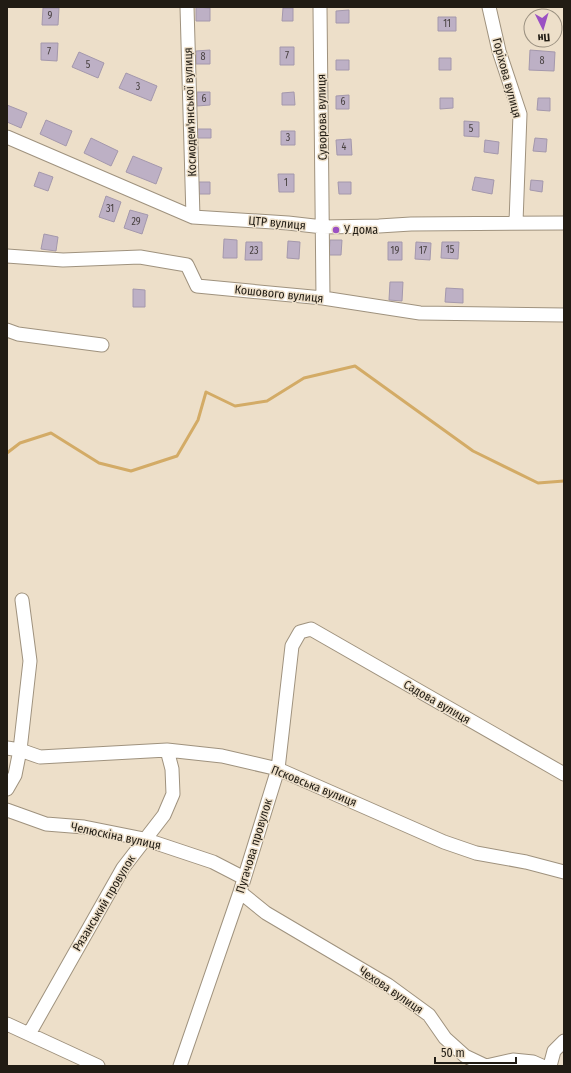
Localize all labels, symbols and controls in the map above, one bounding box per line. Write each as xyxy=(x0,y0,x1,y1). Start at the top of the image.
north arrow xyxy=(523,8,563,48)
house number: 9 xyxy=(48,10,53,22)
house number: 11 xyxy=(443,18,451,30)
text: Пн xyxy=(537,30,551,44)
street label: Горіхова вулиця xyxy=(490,37,524,119)
house number: 7 xyxy=(47,46,51,58)
street label: Космодем'янської вулиця xyxy=(181,47,199,177)
house number: 7 xyxy=(285,50,289,62)
house number: 8 xyxy=(201,51,206,63)
house number: 8 xyxy=(540,55,545,67)
house number: 5 xyxy=(86,59,91,71)
street label: Суворова вулиця xyxy=(314,74,330,160)
house number: 3 xyxy=(136,81,141,93)
house number: 6 xyxy=(202,93,207,105)
house number: 6 xyxy=(341,96,346,108)
house number: 5 xyxy=(469,123,474,135)
house number: 3 xyxy=(286,132,291,144)
house number: 4 xyxy=(342,141,347,153)
house number: 1 xyxy=(284,177,288,189)
house number: 31 xyxy=(106,203,114,215)
street label: ЦТР вулиця xyxy=(248,214,306,232)
house number: 29 xyxy=(131,216,141,228)
place label: У дома xyxy=(343,223,378,237)
marker: У дома xyxy=(331,225,341,235)
house number: 15 xyxy=(446,244,455,256)
house number: 23 xyxy=(250,245,259,257)
house number: 19 xyxy=(391,245,400,257)
house number: 17 xyxy=(419,245,427,257)
street label: Кошового вулиця xyxy=(234,282,324,306)
street label: Садова вулиця xyxy=(401,677,473,727)
street label: Псковська вулиця xyxy=(269,762,359,810)
street label: Пугачова провулок xyxy=(233,797,275,895)
street label: Челюскіна вулиця xyxy=(70,820,162,852)
street label: Рязанський провулок xyxy=(70,852,138,954)
street label: Чехова вулиця xyxy=(356,963,426,1017)
scale bar xyxy=(435,1039,516,1065)
text: 50 m xyxy=(441,1046,465,1060)

